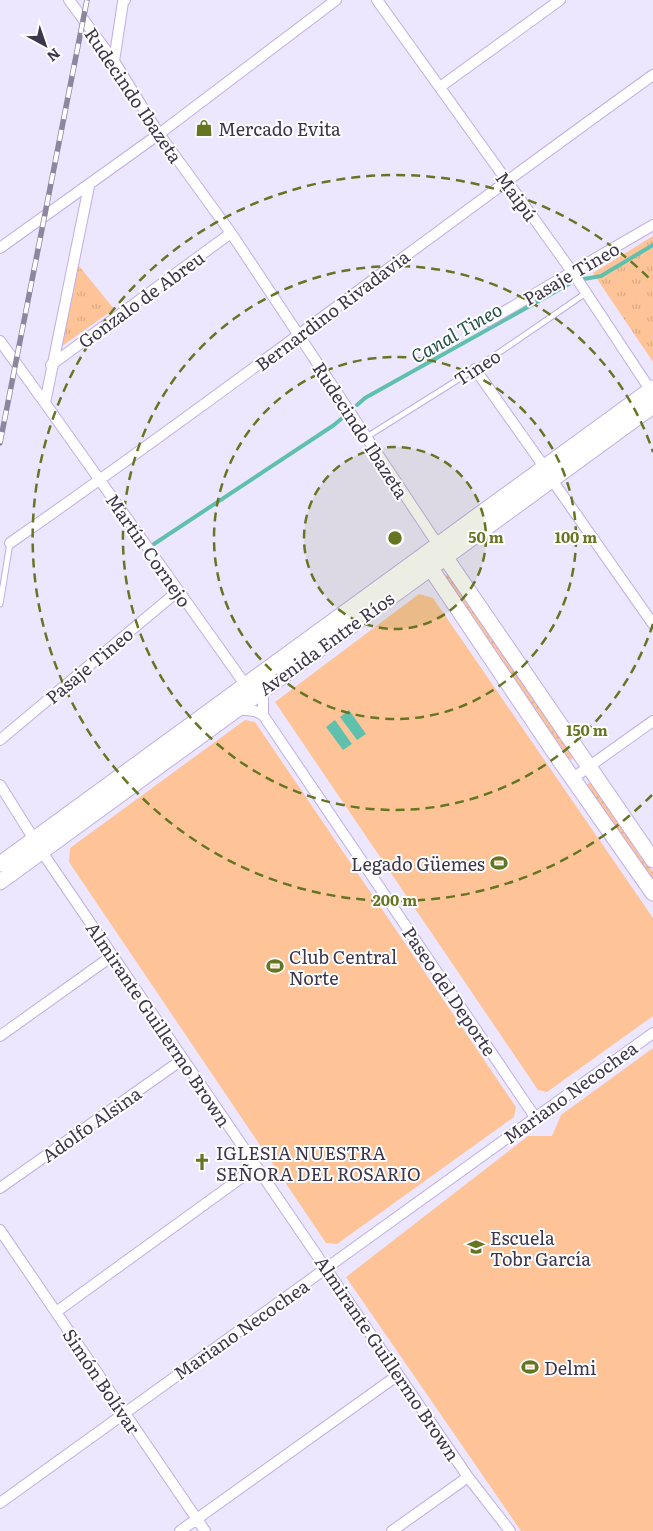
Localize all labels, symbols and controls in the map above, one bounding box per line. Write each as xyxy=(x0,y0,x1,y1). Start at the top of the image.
north arrow xyxy=(20,20,70,70)
street label: Rudecindo Ibazeta xyxy=(79,22,190,168)
text: N xyxy=(43,44,65,67)
place label: Mercado Evita xyxy=(218,115,341,142)
shop icon: Mercado Evita xyxy=(194,118,214,138)
street label: Maipú xyxy=(490,165,544,227)
street label: Pasaje Tineo xyxy=(518,235,624,311)
street label: Bernardino Rivadavia xyxy=(249,243,415,377)
street label: Gonzalo de Abreu xyxy=(72,244,210,354)
water label: Canal Tineo xyxy=(406,297,506,367)
street label: Tineo xyxy=(450,344,504,390)
street label: Rudecindo Ibazeta xyxy=(307,356,416,504)
street label: Martín Cornejo xyxy=(100,488,198,612)
text: 50 m xyxy=(468,525,504,548)
text: 100 m xyxy=(555,525,597,548)
centre of rings xyxy=(386,529,404,547)
street label: Avenida Entre Ríos xyxy=(253,585,399,701)
street label: Pasaje Tineo xyxy=(39,620,139,710)
text: 150 m xyxy=(566,718,608,741)
place label: Legado Güemes xyxy=(351,850,485,877)
sports icon: Legado Güemes xyxy=(489,853,509,873)
text: 200 m xyxy=(373,888,417,911)
street label: Almirante Guillermo Brown xyxy=(80,916,238,1132)
street label: Paseo del Deporte xyxy=(397,921,503,1061)
place label: Club Central Norte xyxy=(289,943,397,991)
sports icon: Club Central Norte xyxy=(265,956,285,976)
street label: Mariano Necochea xyxy=(497,1034,643,1150)
street label: Adolfo Alsina xyxy=(36,1079,147,1168)
place label: IGLESIA NUESTRA SEÑORA DEL ROSARIO xyxy=(216,1139,421,1187)
church icon: IGLESIA NUESTRA SEÑORA DEL ROSARIO xyxy=(192,1152,212,1172)
place label: Escuela Tobr García xyxy=(490,1224,591,1272)
school or university icon: Escuela Tobr García xyxy=(466,1237,486,1257)
street label: Almirante Guillermo Brown xyxy=(309,1250,467,1466)
street label: Mariano Necochea xyxy=(168,1272,314,1386)
street label: Simón Bolívar xyxy=(57,1323,148,1440)
place label: Delmi xyxy=(544,1354,596,1381)
sports icon: Delmi xyxy=(520,1357,540,1377)

